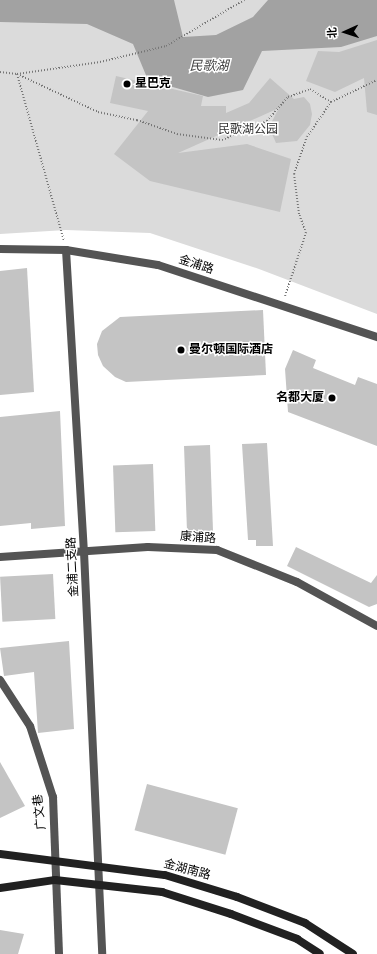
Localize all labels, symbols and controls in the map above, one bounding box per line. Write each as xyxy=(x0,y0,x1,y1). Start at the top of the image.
north arrow xyxy=(325,12,365,52)
text: 北 xyxy=(326,27,339,38)
water label: 民歌湖 xyxy=(190,58,228,74)
place label: 星巴克 xyxy=(135,77,171,91)
marker: 星巴克 xyxy=(122,79,132,89)
park label: 民歌湖公园 xyxy=(218,123,278,137)
street label: 金浦路 xyxy=(177,253,215,277)
place label: 曼尔顿国际酒店 xyxy=(189,343,273,357)
marker: 曼尔顿国际酒店 xyxy=(176,345,186,355)
place label: 名都大厦 xyxy=(276,391,324,405)
marker: 名都大厦 xyxy=(327,393,337,403)
street label: 康浦路 xyxy=(180,530,216,546)
street label: 金浦二支路 xyxy=(64,537,82,597)
street label: 广文巷 xyxy=(31,793,49,831)
street label: 金湖南路 xyxy=(162,857,212,883)

